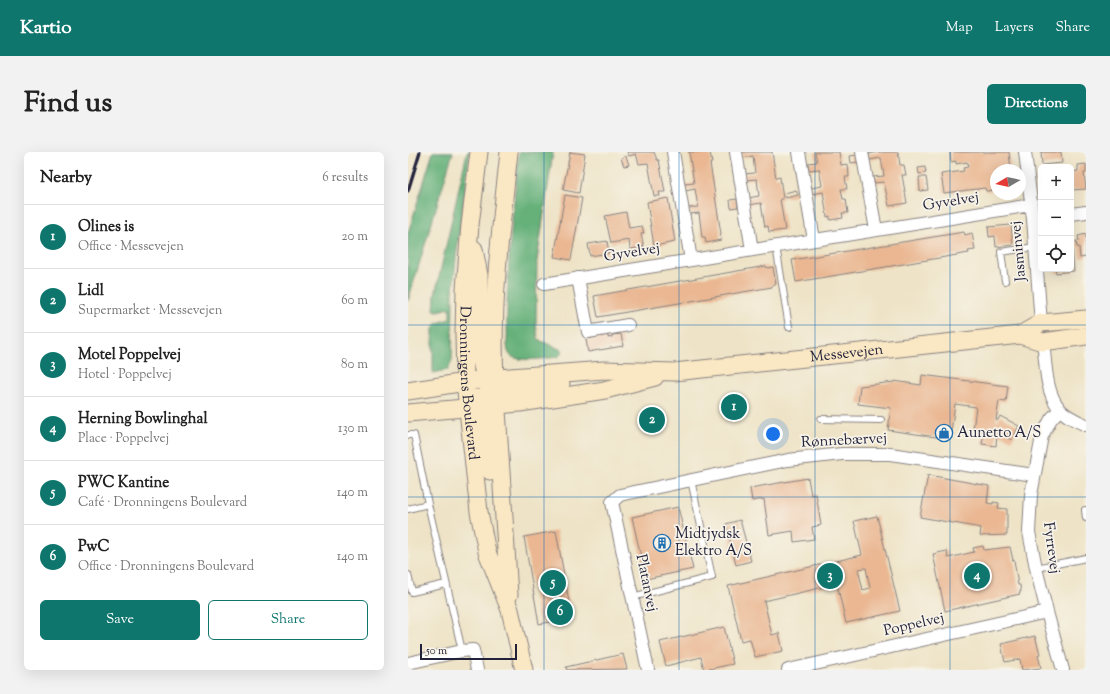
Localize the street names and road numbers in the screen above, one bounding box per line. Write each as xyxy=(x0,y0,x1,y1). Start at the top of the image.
street label: Gyvelvej xyxy=(921,187,981,217)
street label: Jasminvej xyxy=(1006,220,1032,283)
street label: Gyvelvej xyxy=(602,238,662,268)
street label: Dronningens Boulevard xyxy=(453,306,484,462)
street label: Messevejen xyxy=(809,339,884,368)
street label: Rønnebærvej xyxy=(800,428,888,454)
street label: Fyrrevej xyxy=(1037,521,1065,575)
street label: Platanvej xyxy=(630,552,662,614)
street label: Poppelvej xyxy=(882,608,946,642)

